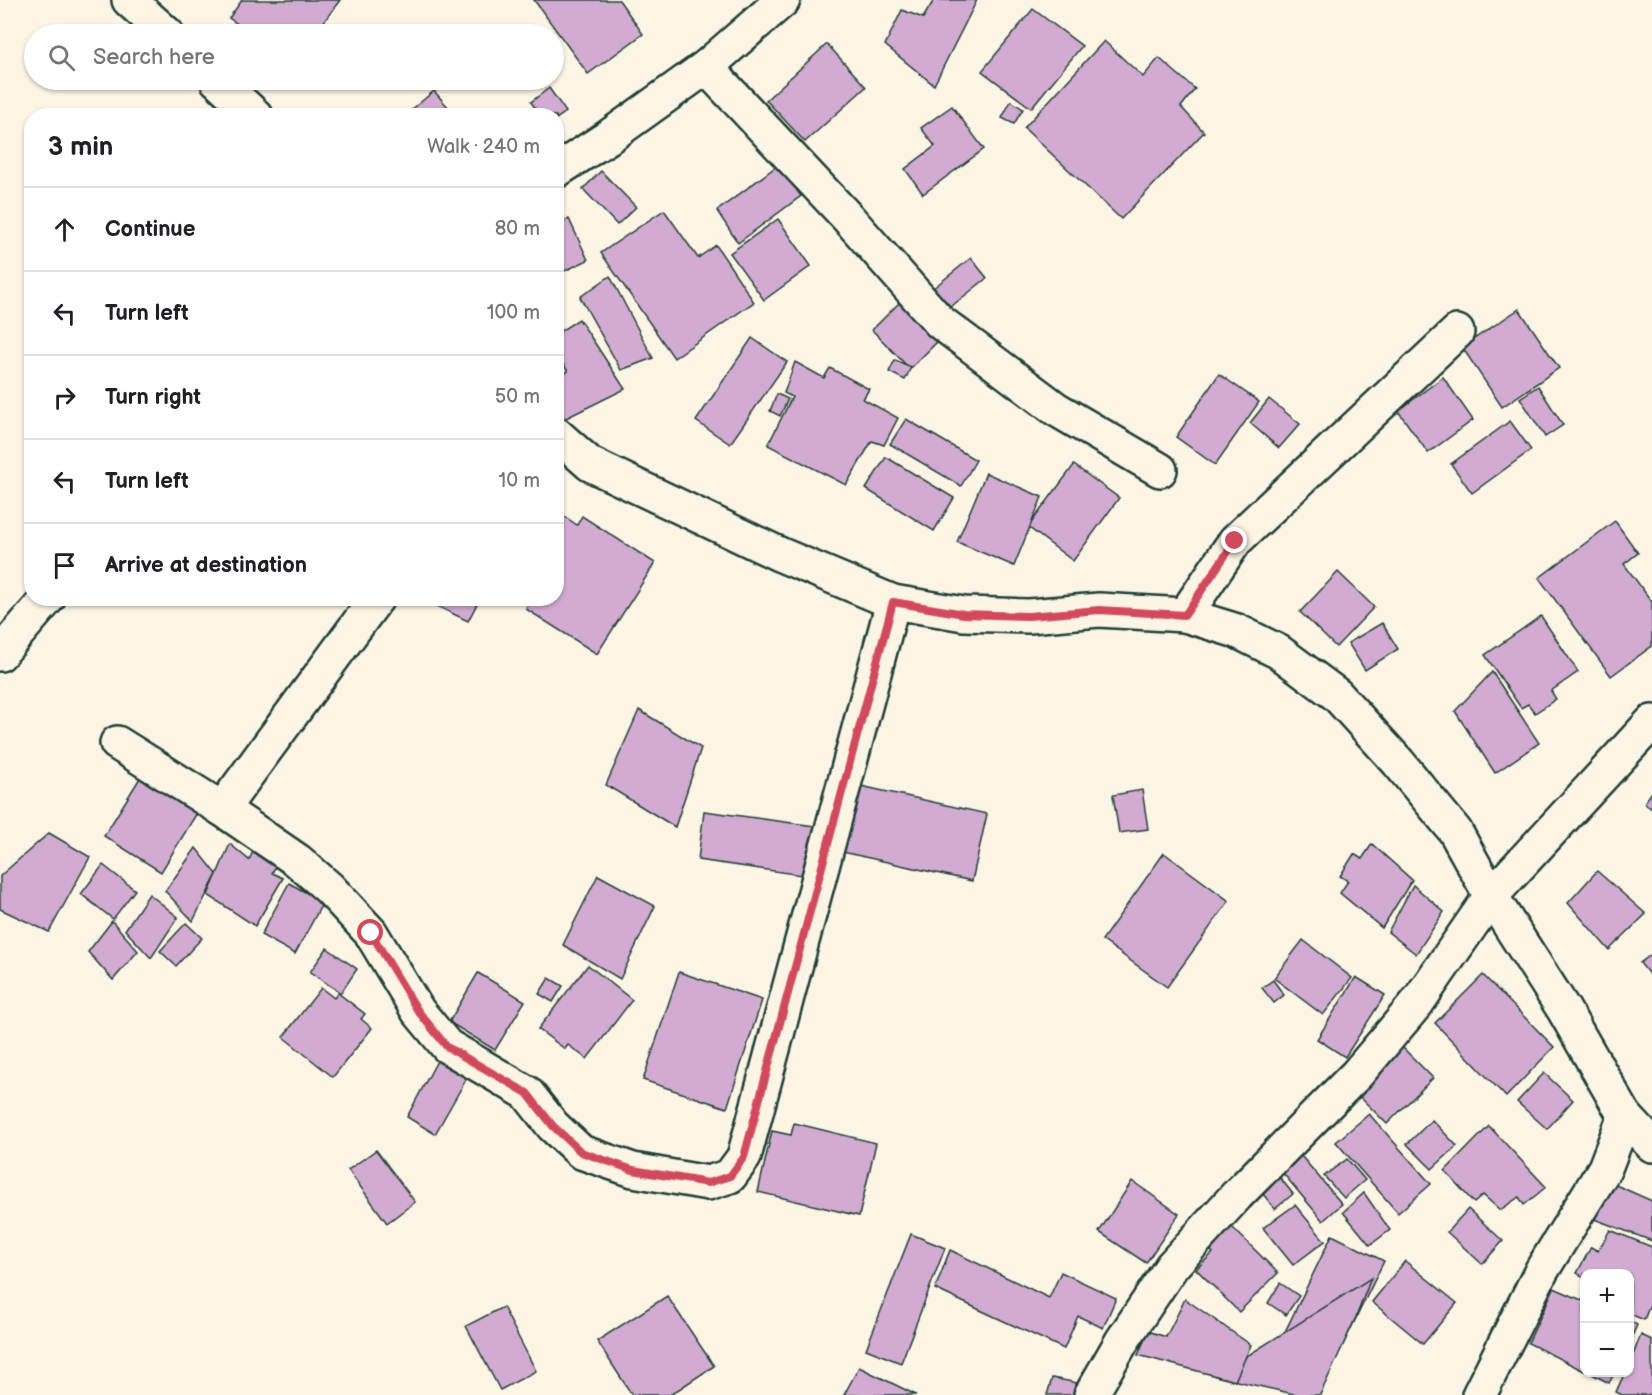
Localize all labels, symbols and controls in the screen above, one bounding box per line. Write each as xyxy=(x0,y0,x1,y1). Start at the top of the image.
search box xyxy=(24,24,564,90)
icon: search xyxy=(45,41,78,74)
text: Search here xyxy=(93,44,215,71)
text: 3 min xyxy=(48,132,113,163)
text: Walk · 240 m xyxy=(427,135,540,159)
icon: ahead xyxy=(48,213,81,246)
text: Continue xyxy=(105,216,195,243)
text: 80 m xyxy=(495,217,540,241)
icon: left xyxy=(48,297,81,330)
text: Turn left xyxy=(105,300,189,327)
text: 100 m xyxy=(487,301,540,325)
icon: right xyxy=(48,381,81,414)
text: Turn right xyxy=(105,384,201,411)
text: 50 m xyxy=(495,385,540,409)
icon: left xyxy=(48,465,81,498)
text: Turn left xyxy=(105,468,189,495)
text: 10 m xyxy=(499,469,540,493)
route end xyxy=(1221,527,1247,553)
icon: arrive xyxy=(48,549,81,582)
text: Arrive at destination xyxy=(105,552,307,579)
route start xyxy=(357,919,383,945)
map controls xyxy=(1580,1269,1634,1377)
button: + xyxy=(1580,1269,1634,1323)
button: − xyxy=(1580,1323,1634,1377)

